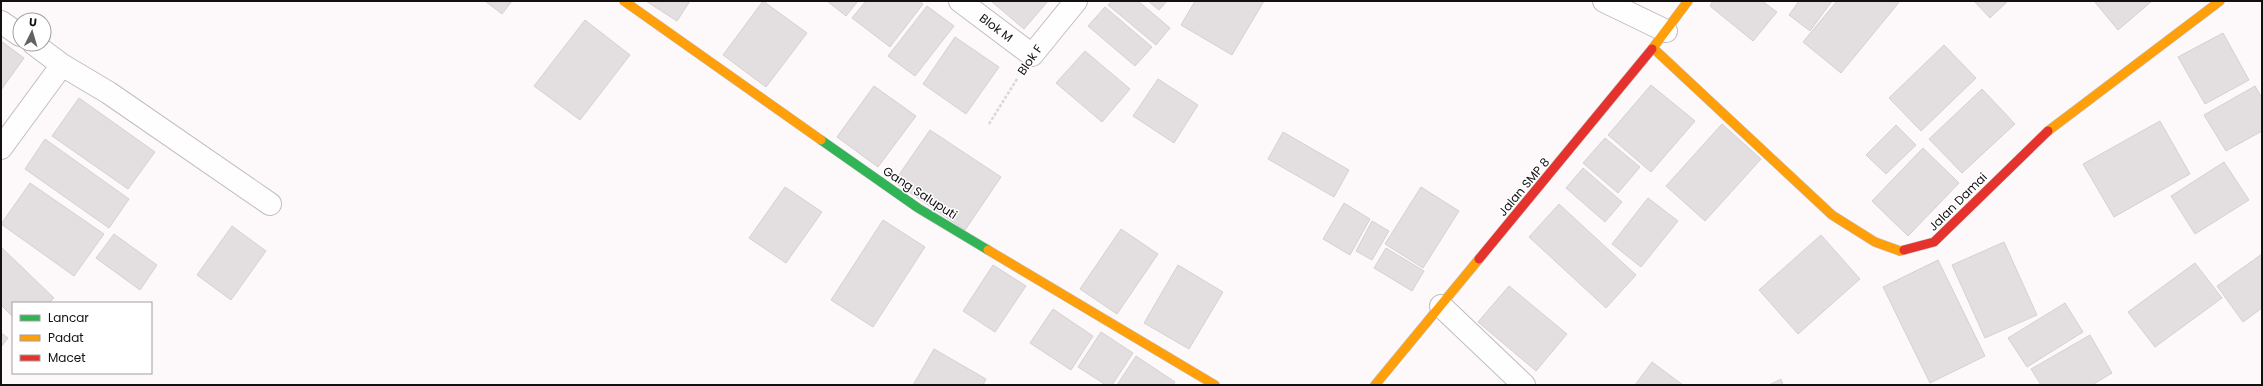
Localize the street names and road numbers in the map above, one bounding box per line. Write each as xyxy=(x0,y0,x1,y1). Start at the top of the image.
street label: Blok M xyxy=(976,9,1016,46)
street label: Blok F xyxy=(1013,41,1046,78)
street label: Jalan SMP 8 xyxy=(1494,154,1553,220)
street label: Gang Saluputi xyxy=(880,162,961,223)
street label: Jalan Damai xyxy=(1925,169,1991,235)

